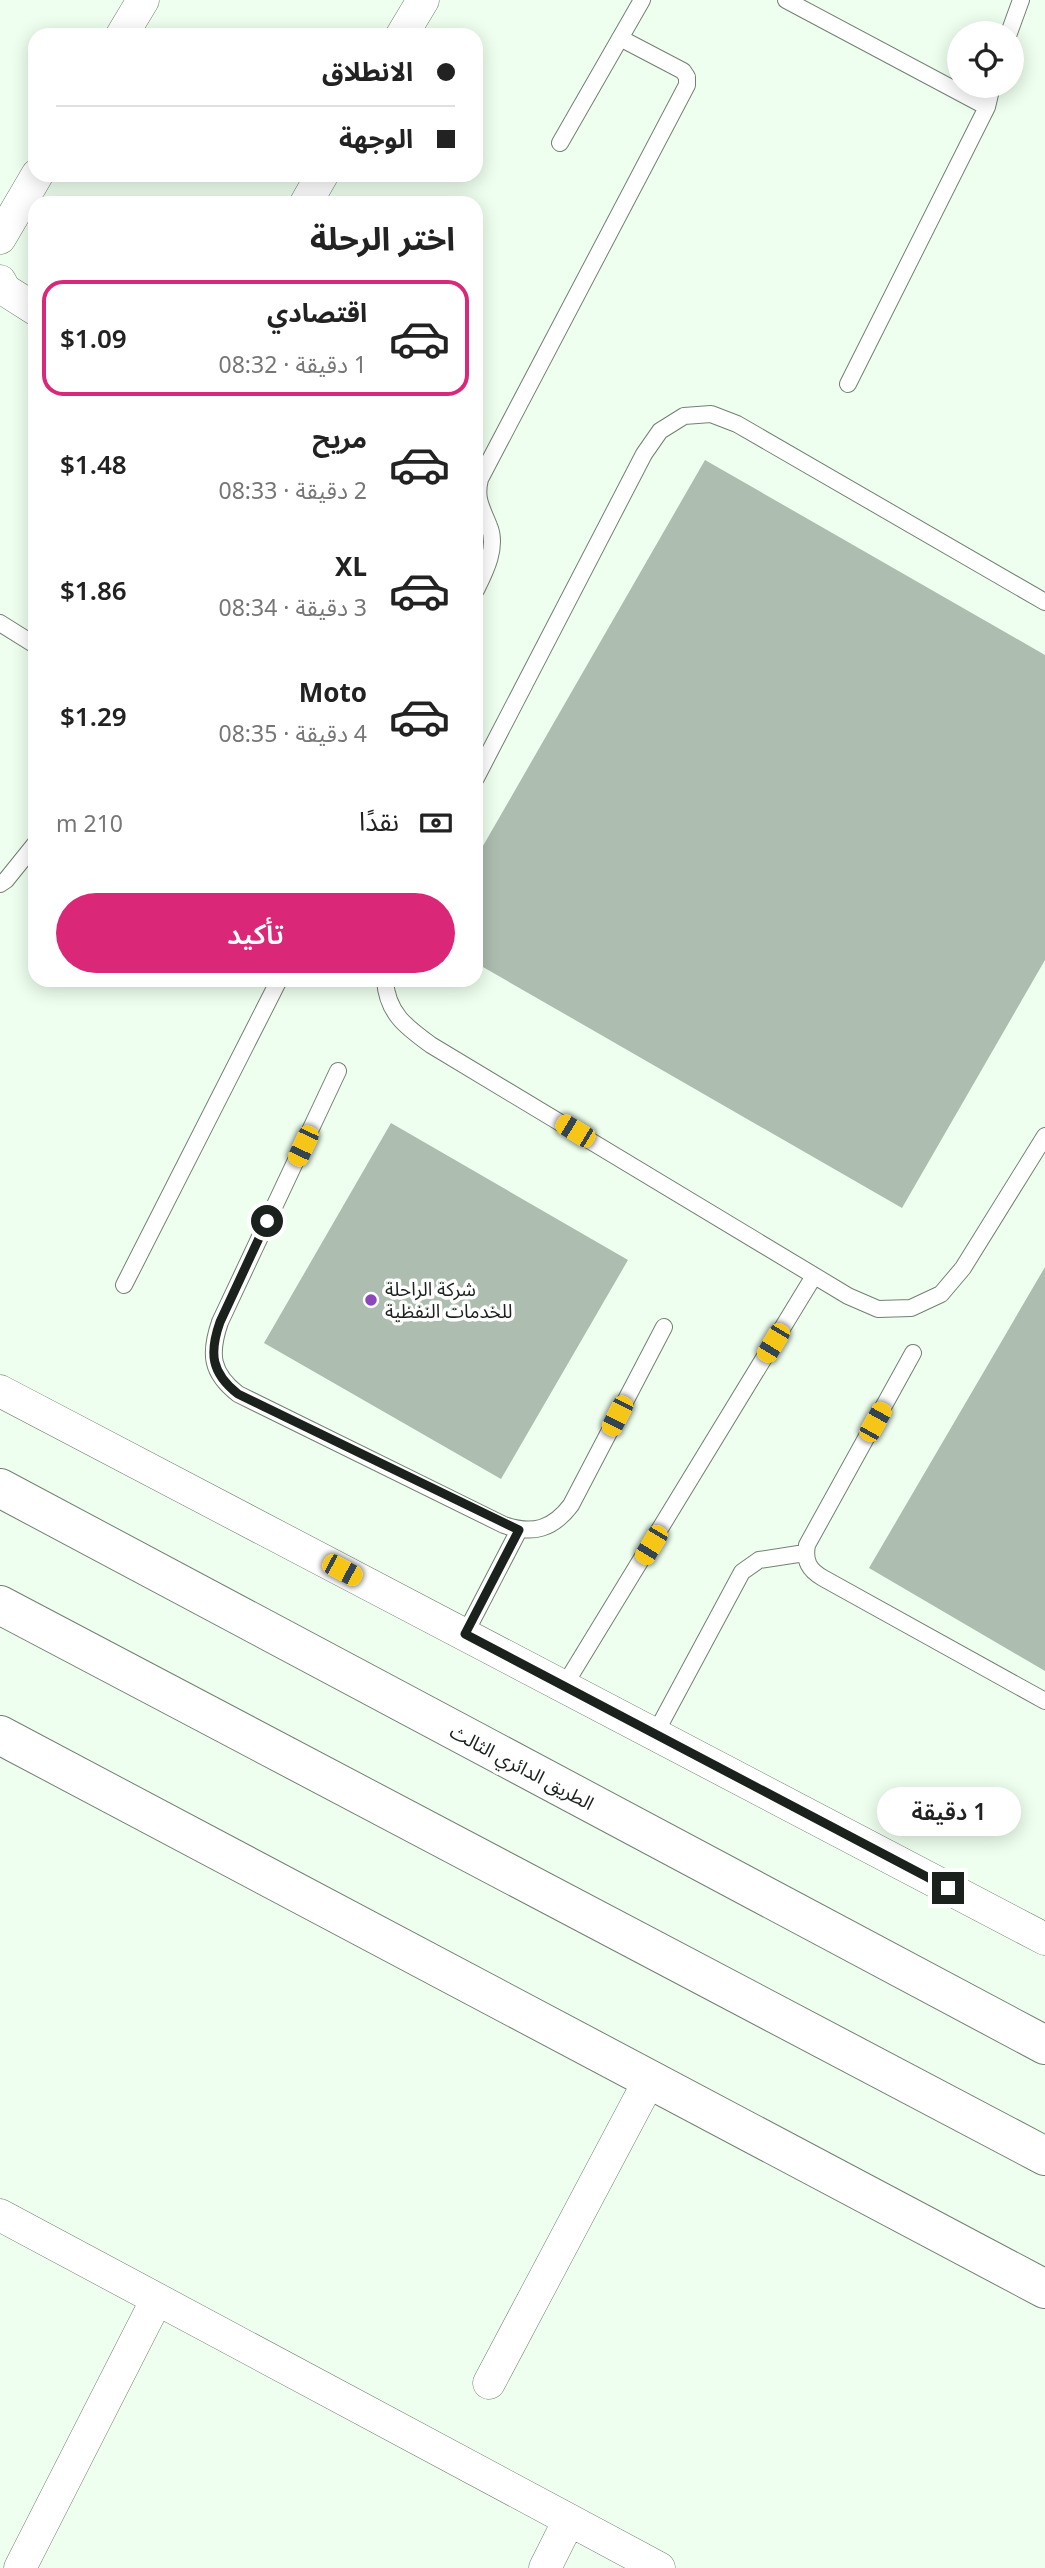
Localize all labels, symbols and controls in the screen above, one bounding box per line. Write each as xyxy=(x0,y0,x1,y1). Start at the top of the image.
map controls xyxy=(947,21,1024,98)
button: locate xyxy=(947,21,1024,98)
text: الانطلاق xyxy=(322,53,413,89)
text: الوجهة xyxy=(339,120,413,156)
text: اختر الرحلة xyxy=(310,216,455,259)
text: اقتصادي xyxy=(267,294,367,330)
icon: car xyxy=(388,307,451,370)
text: $1.09 xyxy=(60,320,127,356)
text: 1 دقيقة · 08:32 xyxy=(219,348,367,380)
text: مريح xyxy=(312,420,367,456)
icon: car xyxy=(388,433,451,496)
text: $1.48 xyxy=(60,446,127,482)
text: 2 دقيقة · 08:33 xyxy=(219,474,367,506)
text: XL xyxy=(335,548,367,584)
icon: car xyxy=(388,559,451,622)
text: $1.86 xyxy=(60,572,127,608)
text: 3 دقيقة · 08:34 xyxy=(219,591,367,623)
text: Moto xyxy=(299,674,367,710)
icon: car xyxy=(388,685,451,748)
text: $1.29 xyxy=(60,698,127,734)
text: 4 دقيقة · 08:35 xyxy=(219,717,367,749)
text: نقدًا xyxy=(359,803,399,839)
icon: cash xyxy=(417,804,455,842)
text: 210 m xyxy=(56,807,123,839)
button: تأكيد xyxy=(56,893,455,973)
car xyxy=(552,1111,599,1151)
car xyxy=(285,1123,322,1169)
route start xyxy=(251,1205,283,1237)
place label: شركة الراحلة للخدمات النفظية xyxy=(385,1276,512,1324)
marker: شركة الراحلة للخدمات النفظية xyxy=(363,1292,379,1308)
car xyxy=(754,1320,793,1366)
car xyxy=(599,1393,636,1439)
car xyxy=(856,1399,895,1445)
car xyxy=(632,1522,671,1568)
car xyxy=(319,1551,366,1589)
street label: الطريق الدائري الثالث xyxy=(444,1718,599,1818)
callout: 1 دقيقة xyxy=(876,1786,1020,1836)
text: 1 دقيقة xyxy=(912,1795,986,1827)
route end xyxy=(932,1872,964,1904)

